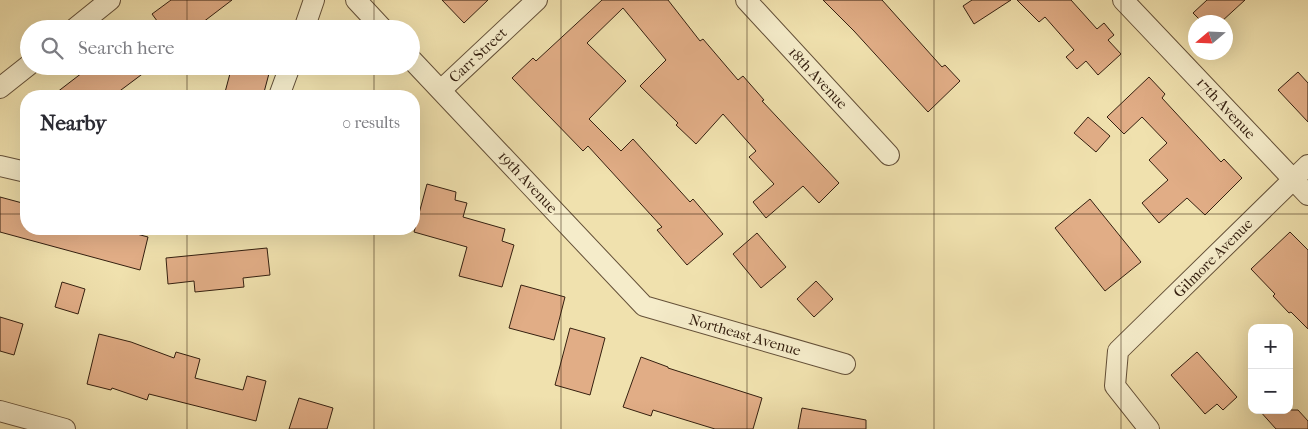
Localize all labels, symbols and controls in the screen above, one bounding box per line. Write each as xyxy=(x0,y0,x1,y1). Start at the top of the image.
north arrow xyxy=(1188,15,1233,60)
search box xyxy=(20,20,420,75)
street label: Carr Street xyxy=(445,23,511,86)
icon: search xyxy=(38,34,66,62)
text: Search here xyxy=(78,37,174,59)
street label: 18th Avenue xyxy=(785,43,852,113)
street label: 17th Avenue xyxy=(1193,73,1260,143)
text: Nearby xyxy=(40,111,106,135)
text: 0 results xyxy=(342,113,400,132)
street label: 19th Avenue xyxy=(495,147,562,217)
street label: Gilmore Avenue xyxy=(1170,214,1257,301)
street label: Northeast Avenue xyxy=(687,310,804,360)
map controls xyxy=(1248,324,1293,414)
button: + xyxy=(1248,324,1293,369)
button: − xyxy=(1248,369,1293,414)

